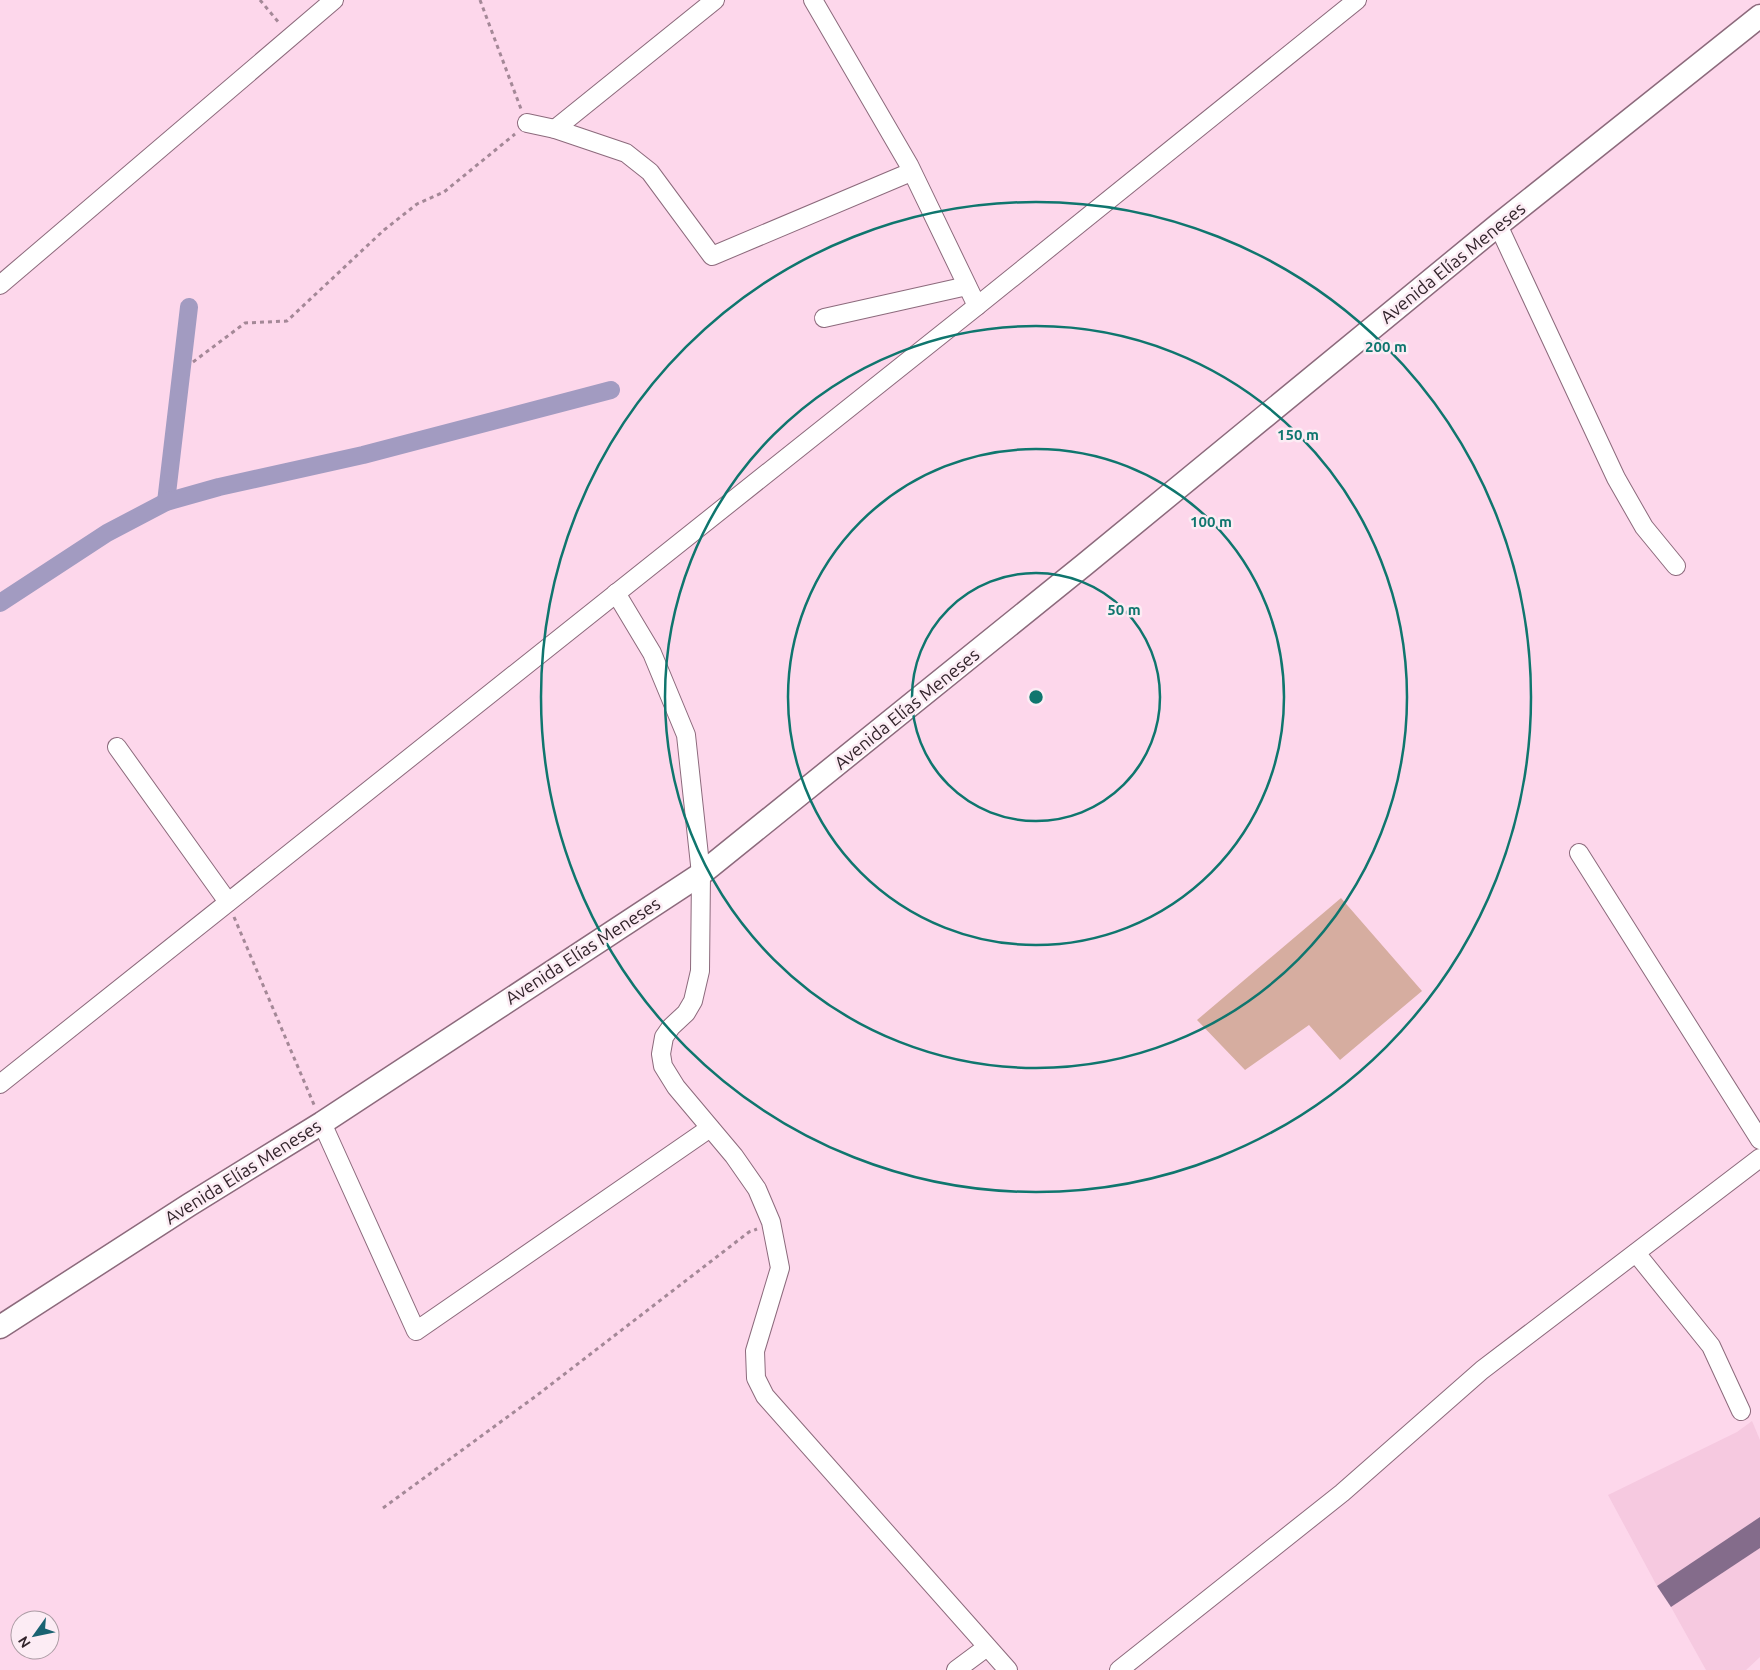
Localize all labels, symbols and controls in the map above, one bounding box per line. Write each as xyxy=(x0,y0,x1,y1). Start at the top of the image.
street label: Avenida Elías Meneses xyxy=(1376,198,1529,327)
text: 200 m xyxy=(1365,338,1407,355)
text: 150 m xyxy=(1277,426,1319,443)
text: 100 m xyxy=(1190,513,1232,530)
text: 50 m xyxy=(1107,601,1141,618)
street label: Avenida Elías Meneses xyxy=(830,644,983,773)
centre of rings xyxy=(1027,688,1045,706)
street label: Avenida Elías Meneses xyxy=(501,893,664,1008)
street label: Avenida Elías Meneses xyxy=(161,1115,324,1227)
north arrow xyxy=(10,1610,60,1660)
text: N xyxy=(15,1633,34,1651)

